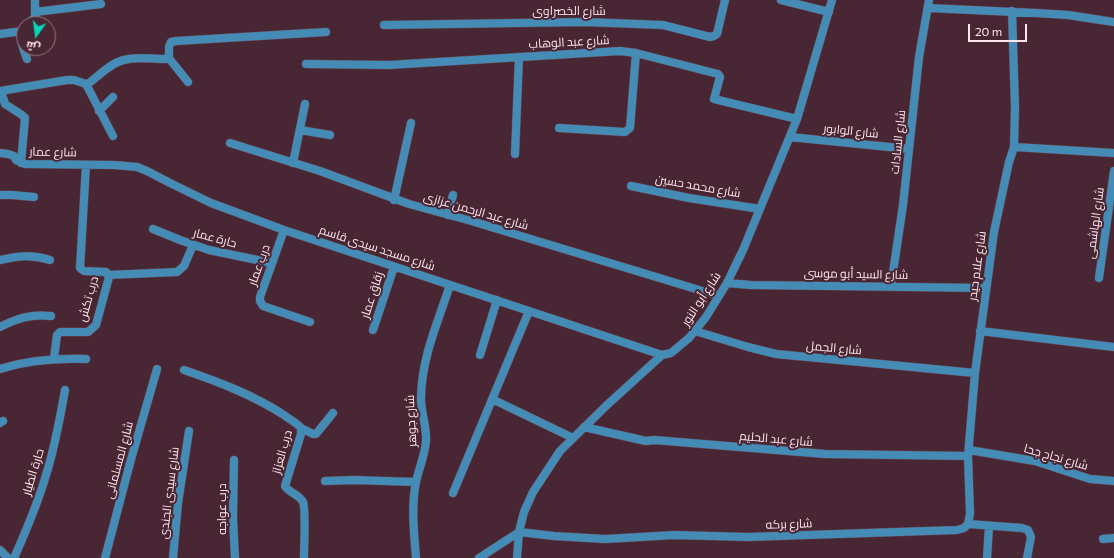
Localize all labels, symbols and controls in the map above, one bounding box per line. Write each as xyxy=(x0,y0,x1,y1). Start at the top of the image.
street label: شارع الخصراوى xyxy=(532,4,606,18)
north arrow xyxy=(16,16,56,56)
scale bar xyxy=(970,16,1029,42)
text: 20 m xyxy=(975,24,1002,38)
street label: شارع عبد الوهاب xyxy=(528,33,610,51)
text: ش xyxy=(25,39,42,55)
street label: شارع السادات xyxy=(887,109,909,175)
street label: شارع الوابور xyxy=(823,121,879,141)
street label: شارع عمار xyxy=(29,144,77,160)
street label: شارع محمد حسين xyxy=(654,171,742,201)
street label: شارع الهاشمى xyxy=(1083,186,1107,260)
street label: شارع عبد الرحمن عزازى xyxy=(422,189,530,233)
street label: شارع مسجد سيدى قاسم xyxy=(317,222,437,274)
street label: حارة عمار xyxy=(192,225,238,251)
street label: شارع علام حيدر xyxy=(965,230,989,302)
street label: درب عمار xyxy=(245,243,273,287)
street label: شارع السيد أبو موسى xyxy=(804,266,908,282)
street label: شارع أبو النور xyxy=(678,269,724,329)
street label: زقاق عمار xyxy=(358,270,386,320)
street label: درب تكش xyxy=(75,275,101,323)
street label: شارع الجمل xyxy=(806,338,862,358)
street label: شارع جوهر xyxy=(402,395,420,447)
street label: شارع المسلمانى xyxy=(102,420,136,500)
street label: درب العزاز xyxy=(269,428,295,476)
street label: شارع عبد الحليم xyxy=(739,429,813,449)
street label: شارع نجاح جحا xyxy=(1022,441,1090,473)
street label: شارع سيدى الجندى xyxy=(156,446,182,540)
street label: حارة الطيار xyxy=(19,447,47,497)
street label: درب عواجه xyxy=(215,483,229,535)
street label: شارع بركه xyxy=(765,516,813,532)

